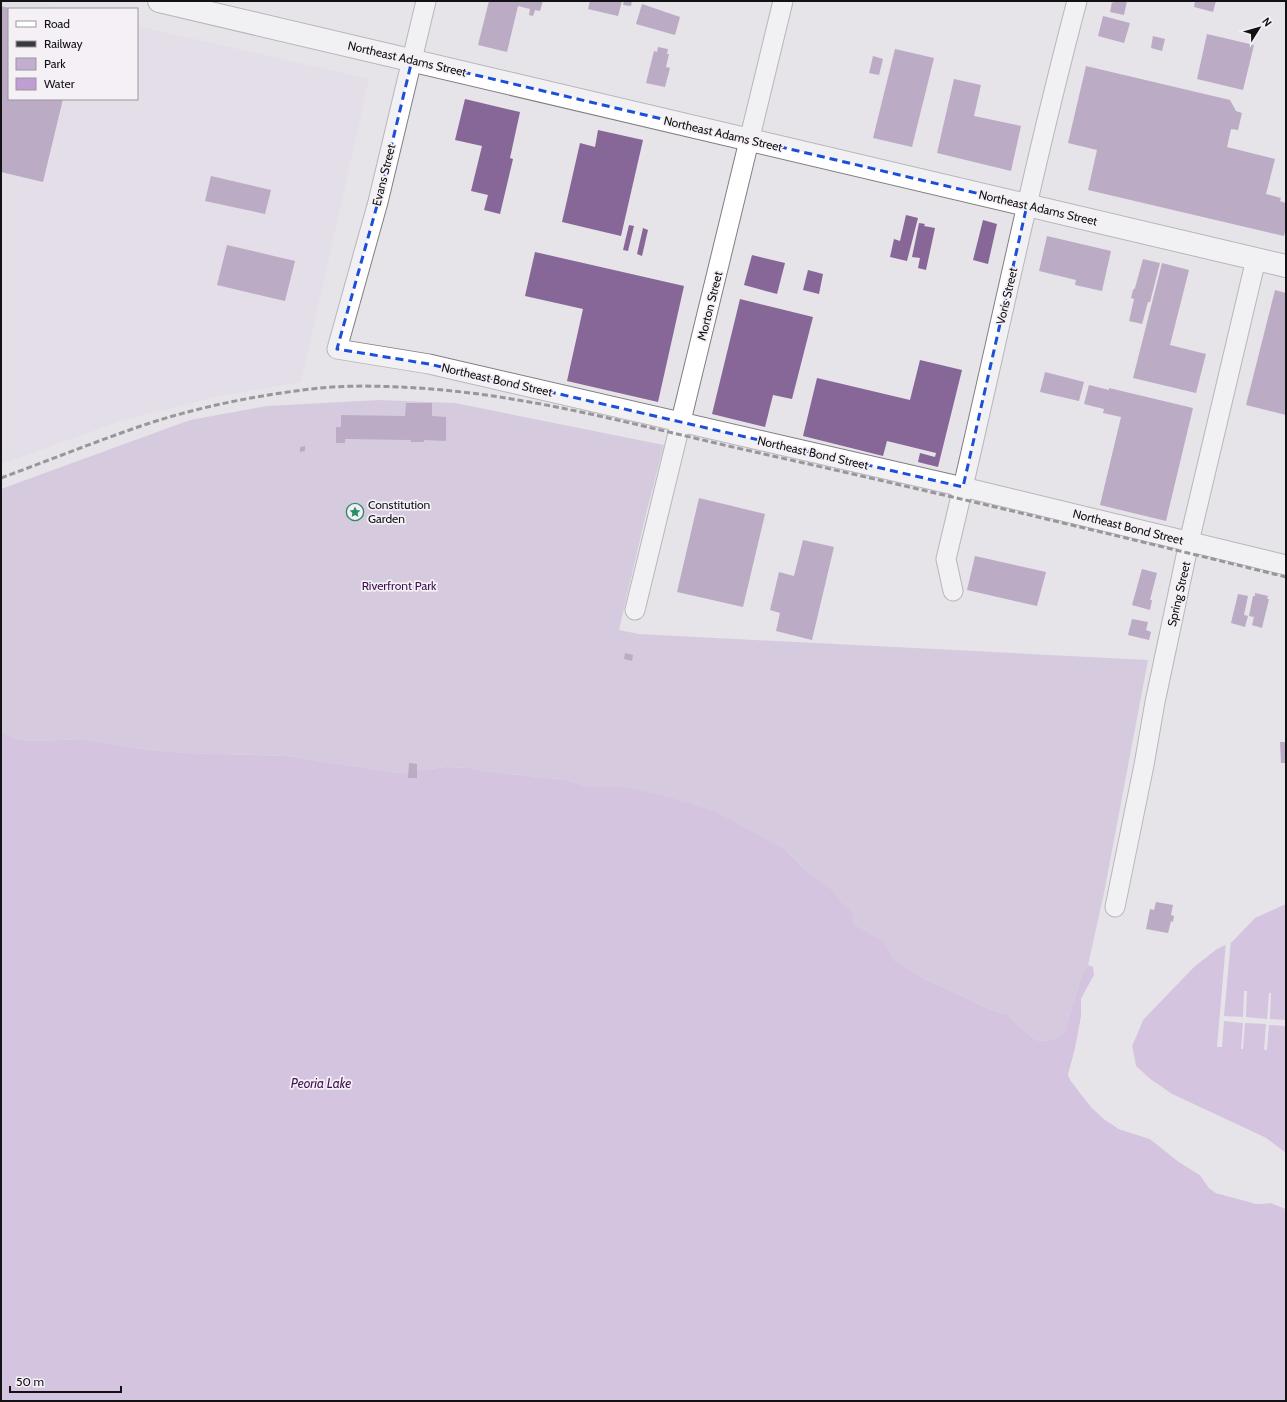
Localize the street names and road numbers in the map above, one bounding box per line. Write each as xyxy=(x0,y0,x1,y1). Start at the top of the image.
street label: Northeast Adams Street xyxy=(346,38,468,79)
street label: Northeast Adams Street xyxy=(662,113,784,154)
street label: Evans Street xyxy=(369,142,398,207)
street label: Northeast Adams Street xyxy=(977,187,1099,228)
street label: Voris Street xyxy=(993,266,1020,326)
street label: Morton Street xyxy=(694,270,725,342)
street label: Northeast Bond Street xyxy=(440,359,554,400)
street label: Northeast Bond Street xyxy=(756,432,870,473)
street label: Northeast Bond Street xyxy=(1071,506,1185,548)
street label: Spring Street xyxy=(1164,560,1193,628)

